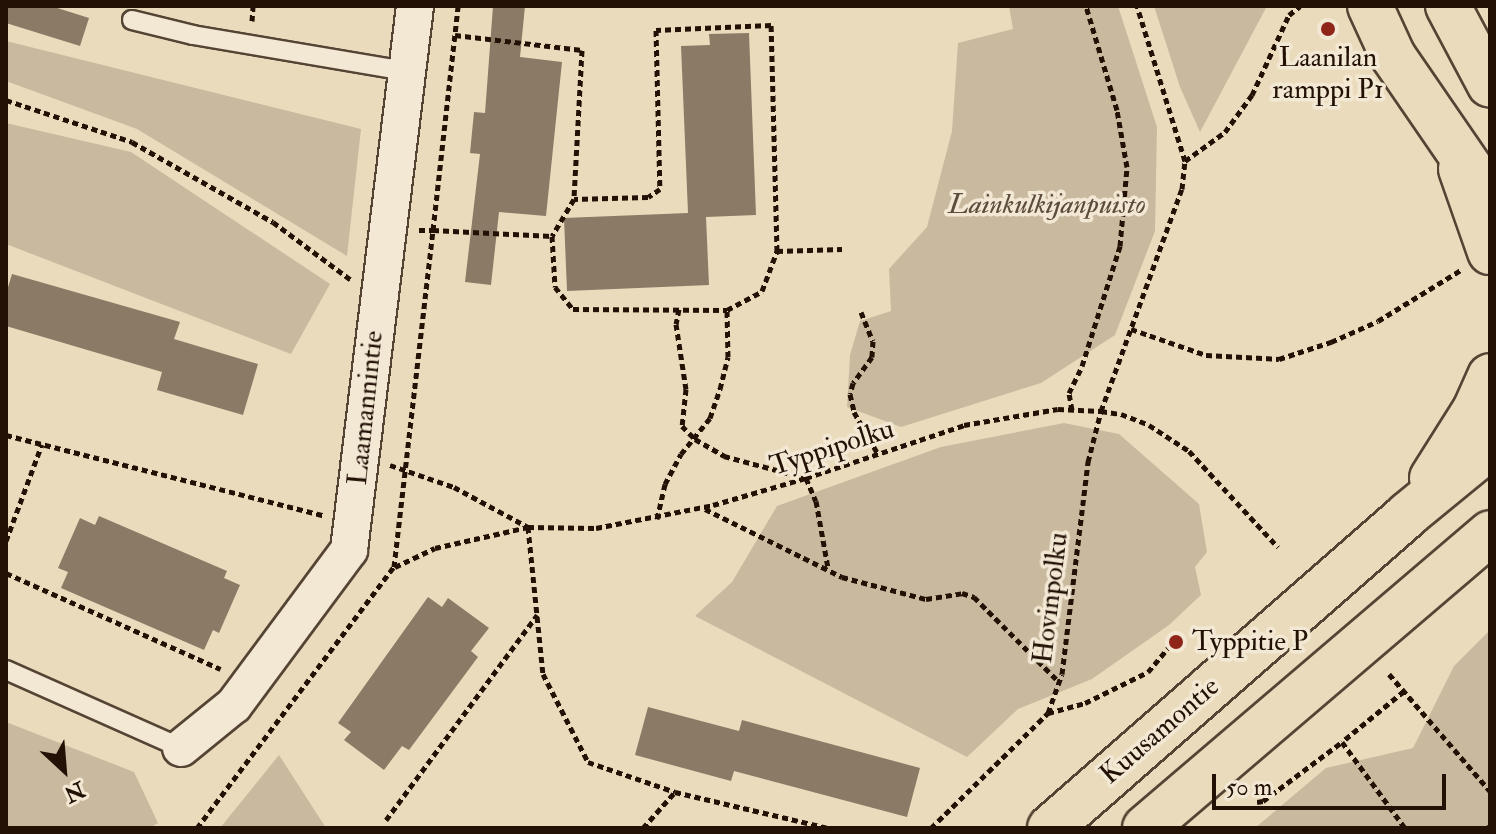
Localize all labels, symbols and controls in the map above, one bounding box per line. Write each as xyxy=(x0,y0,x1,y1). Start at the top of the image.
marker: Laanilan ramppi P1 xyxy=(1319,20,1337,38)
place label: Laanilan ramppi P1 xyxy=(1272,41,1384,107)
park label: Lainkulkijanpuisto xyxy=(948,188,1146,222)
street label: Laamannintie xyxy=(341,329,391,487)
street label: Typpipolku xyxy=(766,412,898,484)
street label: Hovinpolku xyxy=(1026,530,1076,666)
place label: Typpitie P xyxy=(1192,625,1308,659)
marker: Typpitie P xyxy=(1167,633,1185,651)
street label: Kuusamontie xyxy=(1094,670,1226,792)
north arrow xyxy=(24,730,104,810)
scale bar xyxy=(1216,758,1450,808)
text: 50 m xyxy=(1226,772,1272,803)
text: N xyxy=(60,775,90,808)

